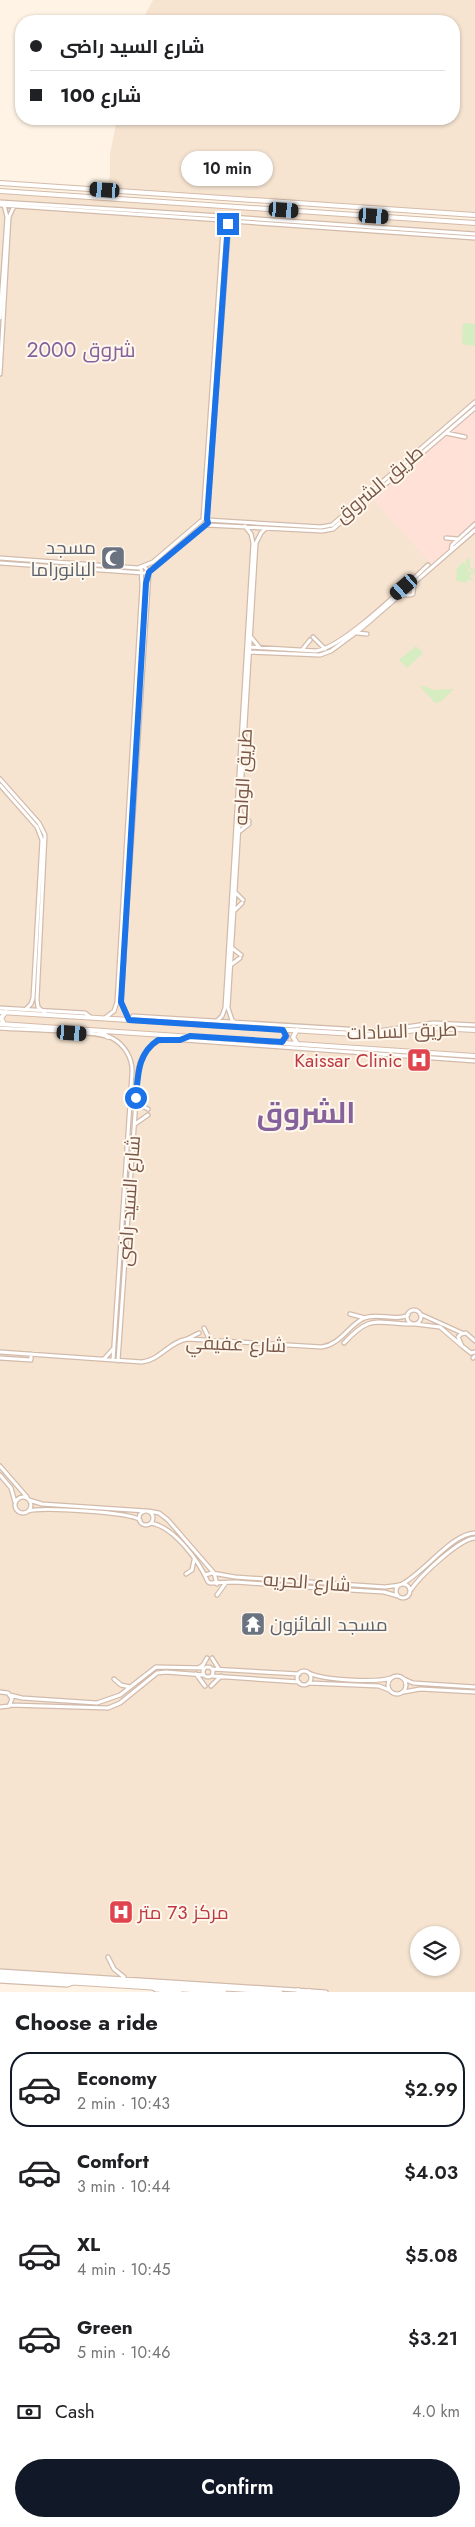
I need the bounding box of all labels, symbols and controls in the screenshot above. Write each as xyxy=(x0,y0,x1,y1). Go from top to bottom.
text: شارع السيد راضى xyxy=(60,33,204,60)
text: شارع 100 xyxy=(60,82,141,109)
callout: 10 min xyxy=(182,152,274,186)
text: 10 min xyxy=(202,157,252,180)
car xyxy=(89,181,120,199)
car xyxy=(268,201,299,219)
car xyxy=(358,207,389,225)
route end xyxy=(217,213,239,235)
district label: شروق 2000 xyxy=(27,335,135,365)
street label: طريق الشروق xyxy=(329,439,429,529)
place label: مسجد البانوراما xyxy=(31,534,96,583)
mosque icon: مسجد البانوراما xyxy=(100,545,126,571)
car xyxy=(387,571,420,603)
street label: طريق الواحه xyxy=(227,728,259,826)
street label: طريق السادات xyxy=(346,1016,458,1046)
car xyxy=(56,1024,87,1042)
place label: Kaissar Clinic xyxy=(294,1047,402,1074)
hospital icon: Kaissar Clinic xyxy=(406,1047,432,1073)
route start xyxy=(125,1087,147,1109)
district label: الشروق xyxy=(257,1092,355,1134)
street label: شارع السيد راضى xyxy=(111,1135,147,1267)
street label: شارع عفيفي xyxy=(185,1329,287,1360)
street label: شارع الحريه xyxy=(262,1565,352,1599)
temple icon: مسجد الفائزون xyxy=(240,1611,266,1637)
place label: مسجد الفائزون xyxy=(270,1611,388,1638)
hospital icon: مركز 73 متر xyxy=(108,1899,134,1925)
place label: مركز 73 متر xyxy=(137,1899,229,1926)
map controls xyxy=(410,1926,460,1976)
button: layers xyxy=(410,1926,460,1976)
text: Choose a ride xyxy=(15,2006,158,2038)
text: Economy xyxy=(77,2065,157,2092)
icon: car xyxy=(17,2067,62,2112)
text: $2.99 xyxy=(404,2076,458,2103)
text: 2 min · 10:43 xyxy=(77,2092,170,2115)
text: Comfort xyxy=(77,2148,149,2175)
icon: car xyxy=(17,2150,62,2195)
text: $4.03 xyxy=(404,2159,458,2186)
text: 3 min · 10:44 xyxy=(77,2175,170,2198)
text: XL xyxy=(77,2231,100,2258)
icon: car xyxy=(17,2233,62,2278)
text: $5.08 xyxy=(405,2242,458,2269)
text: 4 min · 10:45 xyxy=(77,2258,171,2281)
text: Green xyxy=(77,2314,133,2341)
icon: car xyxy=(17,2316,62,2361)
text: $3.21 xyxy=(408,2325,458,2352)
text: 5 min · 10:46 xyxy=(77,2341,170,2364)
icon: cash xyxy=(15,2398,43,2426)
text: Cash xyxy=(55,2398,95,2425)
text: 4.0 km xyxy=(412,2400,460,2423)
button: Confirm xyxy=(15,2459,460,2517)

